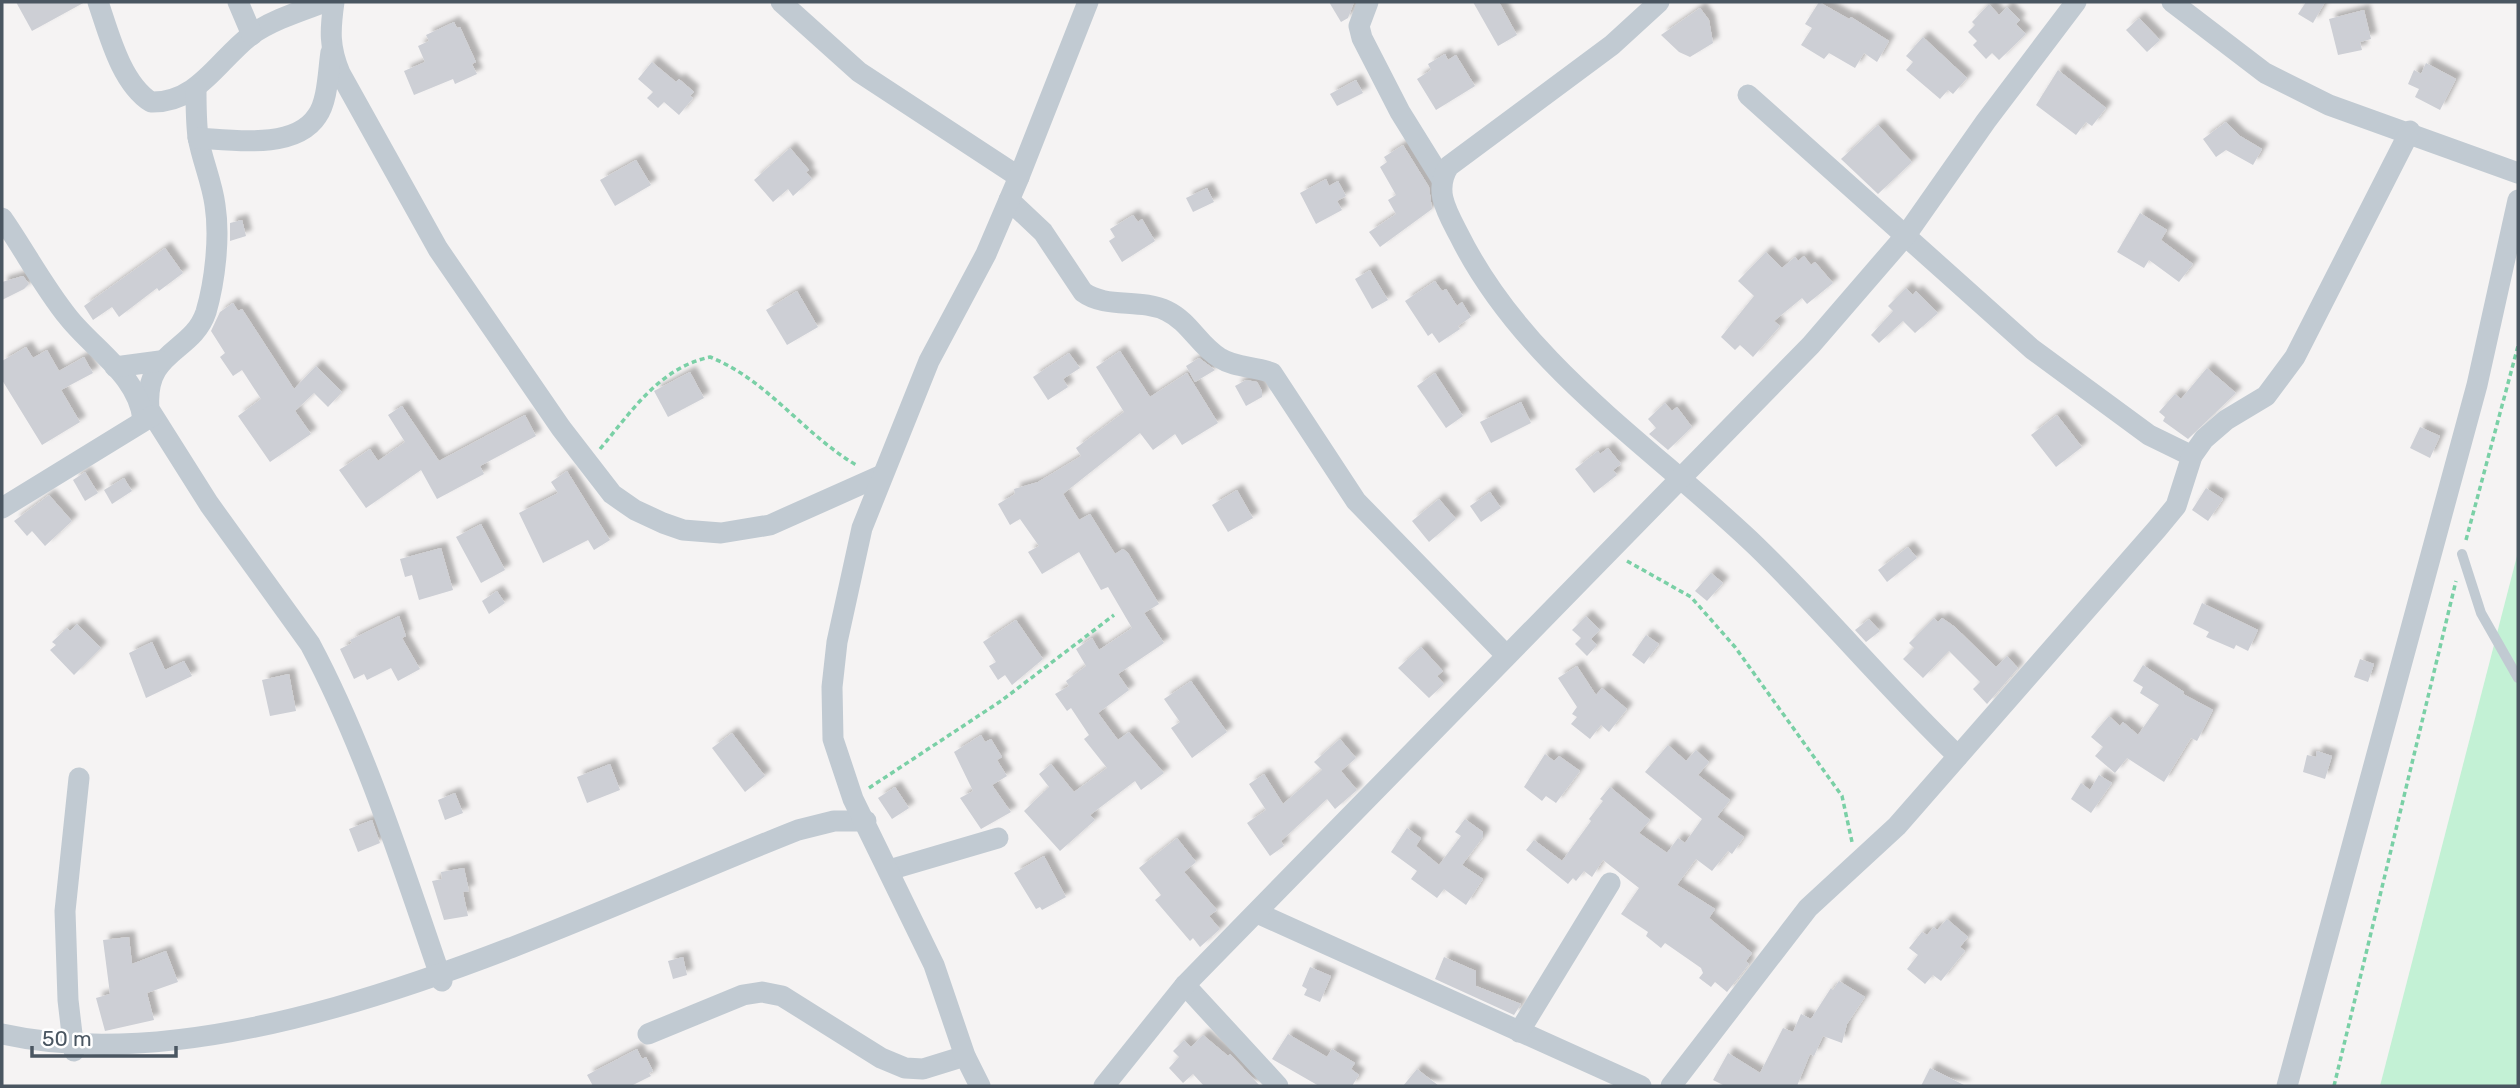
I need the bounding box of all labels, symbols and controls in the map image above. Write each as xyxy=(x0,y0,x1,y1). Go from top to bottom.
scale bar xyxy=(32,1014,175,1058)
text: 50 m xyxy=(42,1026,92,1051)

